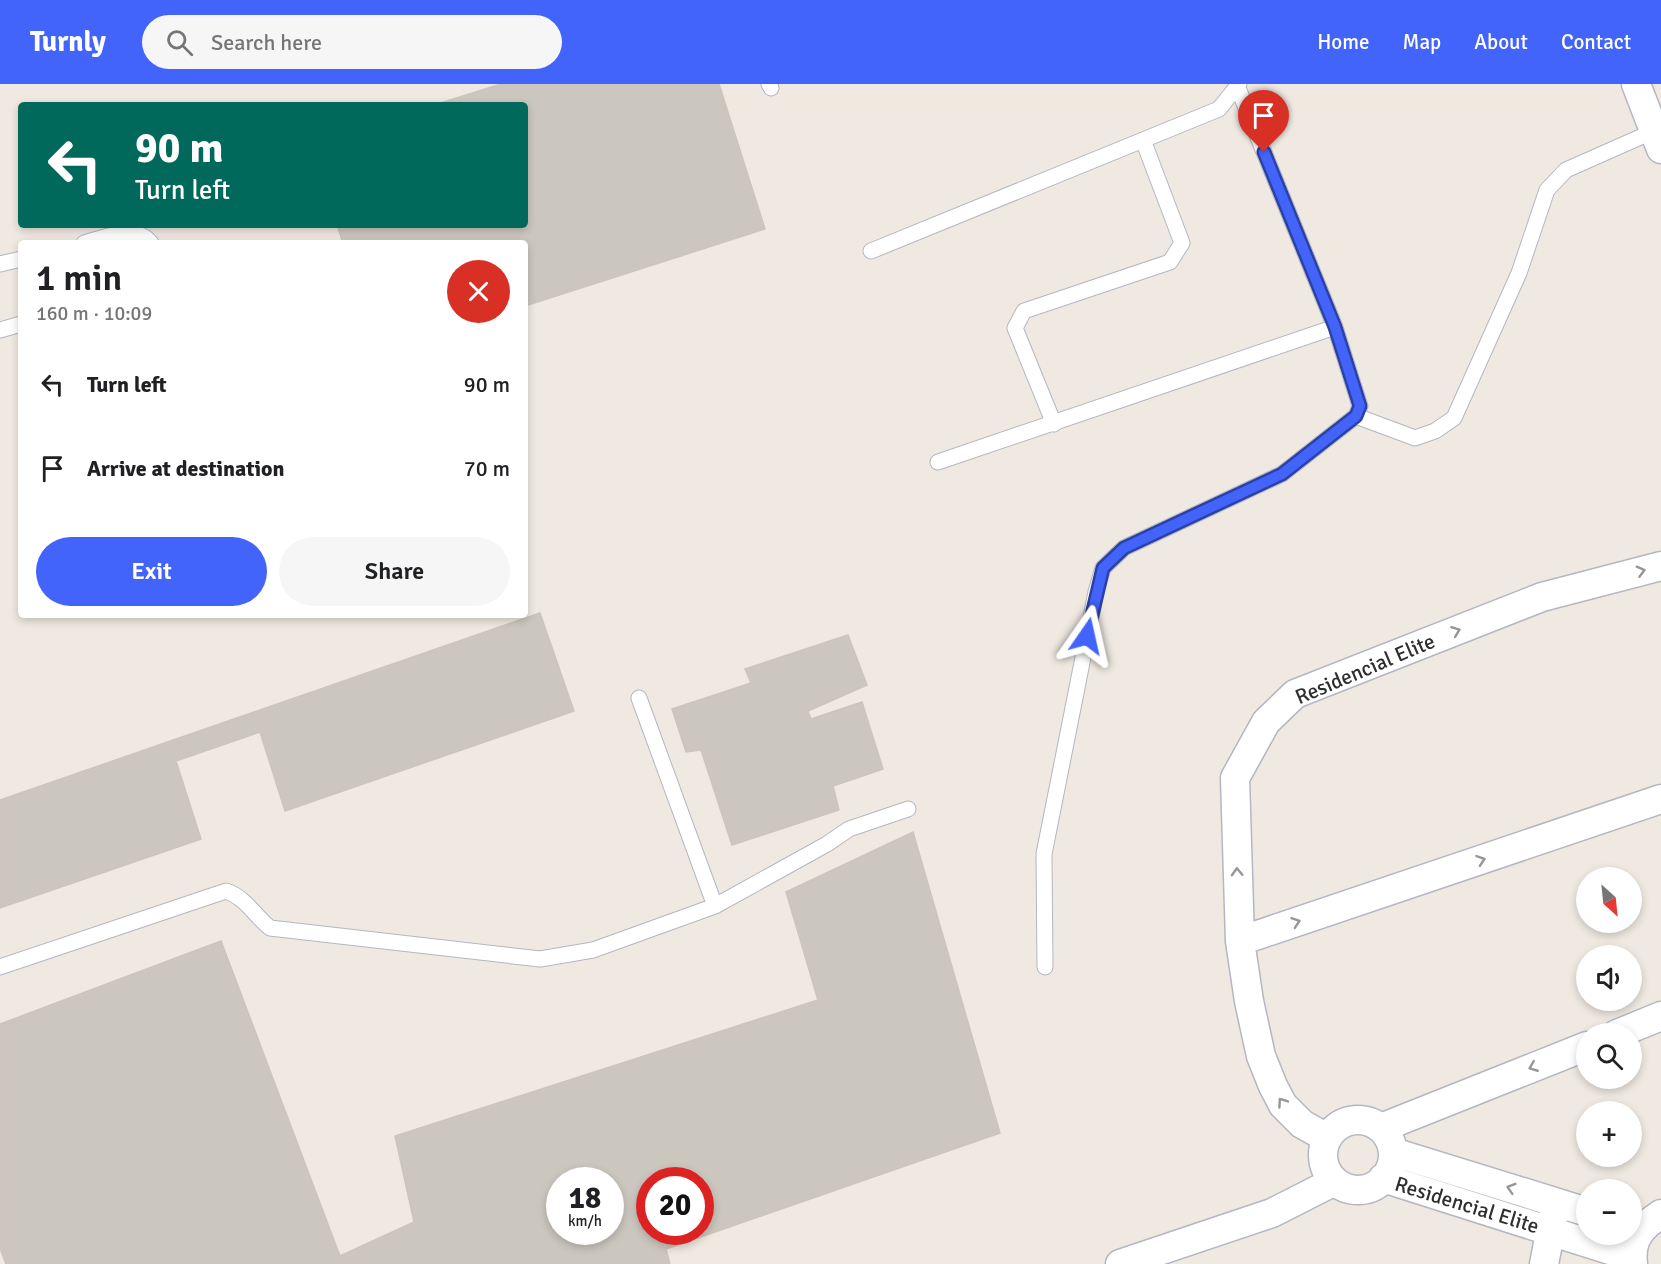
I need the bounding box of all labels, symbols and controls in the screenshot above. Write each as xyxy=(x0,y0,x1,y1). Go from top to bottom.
search box xyxy=(142,15,562,69)
text: Turnly xyxy=(30,25,106,59)
icon: search xyxy=(163,26,196,59)
text: Search here xyxy=(211,29,322,56)
text: Home xyxy=(1317,29,1370,55)
text: Map xyxy=(1403,29,1441,55)
text: About xyxy=(1474,29,1528,55)
text: Contact xyxy=(1561,29,1631,55)
pin xyxy=(1238,90,1289,152)
icon: arrive xyxy=(1247,99,1280,132)
text: 90 m xyxy=(135,123,224,174)
icon: left xyxy=(36,126,114,204)
text: Turn left xyxy=(135,174,230,207)
text: 1 min xyxy=(36,256,122,301)
button: close xyxy=(447,260,510,323)
text: 160 m · 10:09 xyxy=(36,301,152,326)
icon: left xyxy=(36,368,69,401)
text: Turn left xyxy=(87,371,167,398)
text: 90 m xyxy=(464,371,510,398)
icon: arrive xyxy=(36,452,69,485)
text: Arrive at destination xyxy=(87,455,284,482)
text: 70 m xyxy=(464,455,510,482)
button: Exit xyxy=(36,537,267,606)
button: Share xyxy=(279,537,510,606)
one-way arrow xyxy=(1635,566,1646,578)
position arrow xyxy=(1055,604,1119,668)
one-way arrow xyxy=(1450,626,1461,638)
street label: Residencial Elite xyxy=(1291,628,1439,710)
one-way arrow xyxy=(1475,854,1486,867)
one-way arrow xyxy=(1231,867,1243,876)
north arrow xyxy=(1576,867,1642,933)
map controls xyxy=(1576,867,1642,1245)
one-way arrow xyxy=(1290,917,1301,929)
button: sound xyxy=(1576,945,1642,1011)
button: search xyxy=(1576,1023,1642,1089)
one-way arrow xyxy=(1528,1060,1539,1072)
one-way arrow xyxy=(1279,1097,1290,1108)
button: + xyxy=(1576,1101,1642,1167)
speed limit sign: 20 xyxy=(636,1167,714,1245)
street label: Residencial Elite xyxy=(1392,1171,1542,1239)
button: − xyxy=(1576,1179,1642,1245)
text: 18 xyxy=(569,1180,601,1217)
one-way arrow xyxy=(1506,1183,1517,1196)
text: km/h xyxy=(568,1212,602,1230)

